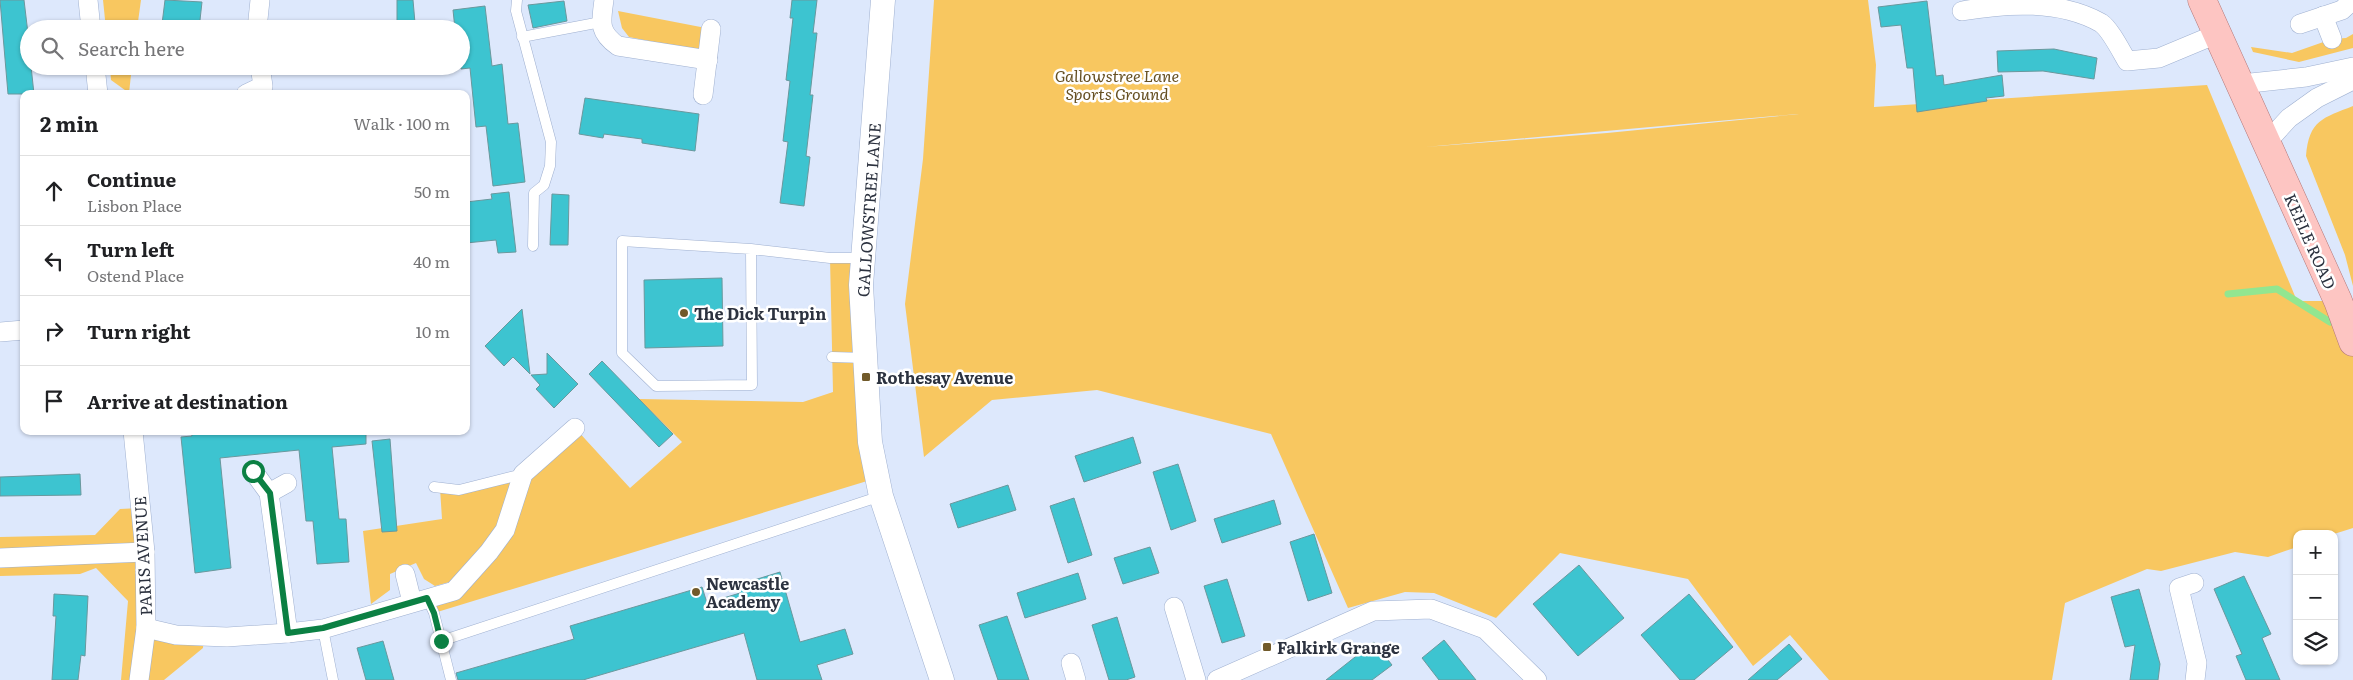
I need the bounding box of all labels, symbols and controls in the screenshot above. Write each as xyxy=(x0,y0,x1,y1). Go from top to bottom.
search box xyxy=(20,20,470,75)
icon: search xyxy=(38,34,66,62)
text: Search here xyxy=(78,34,185,62)
park label: Gallowstree Lane Sports Ground xyxy=(1055,63,1179,105)
text: 2 min xyxy=(40,107,99,138)
text: Walk · 100 m xyxy=(354,111,450,135)
street label: GALLOWSTREE LANE xyxy=(850,122,886,298)
text: Continue xyxy=(87,165,176,193)
icon: ahead xyxy=(40,177,68,205)
text: 50 m xyxy=(414,179,450,203)
street label: KEELE ROAD xyxy=(2279,189,2343,293)
text: Lisbon Place xyxy=(87,193,182,217)
text: Turn left xyxy=(87,235,174,263)
icon: left xyxy=(40,247,68,275)
text: 40 m xyxy=(413,249,450,273)
text: Ostend Place xyxy=(87,263,184,287)
place label: The Dick Turpin xyxy=(694,301,826,325)
marker: The Dick Turpin xyxy=(678,307,690,319)
icon: right xyxy=(40,317,68,345)
text: Turn right xyxy=(87,317,191,345)
text: 10 m xyxy=(416,319,450,343)
place label: Rothesay Avenue xyxy=(876,365,1013,389)
marker: Rothesay Avenue xyxy=(860,371,872,383)
icon: arrive xyxy=(40,387,68,415)
text: Arrive at destination xyxy=(87,387,288,415)
route start xyxy=(242,460,265,483)
street label: PARIS AVENUE xyxy=(127,496,157,616)
map controls xyxy=(2293,530,2338,665)
button: + xyxy=(2293,530,2338,575)
place label: Newcastle Academy xyxy=(706,571,789,613)
button: − xyxy=(2293,575,2338,620)
marker: Newcastle Academy xyxy=(690,586,702,598)
button: layers xyxy=(2293,620,2338,665)
route end xyxy=(430,630,453,653)
place label: Falkirk Grange xyxy=(1277,635,1400,659)
marker: Falkirk Grange xyxy=(1261,641,1273,653)

